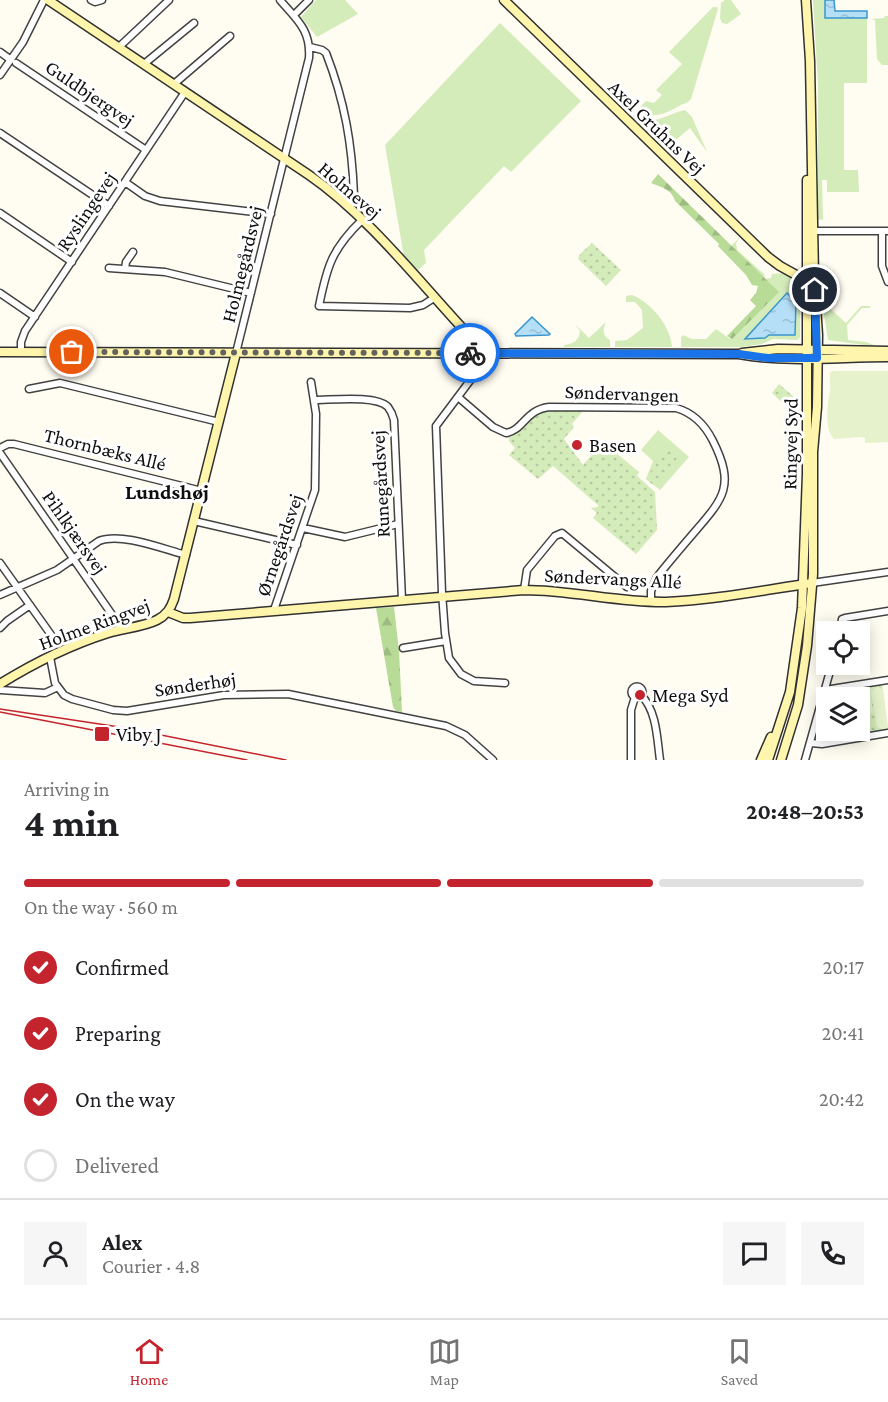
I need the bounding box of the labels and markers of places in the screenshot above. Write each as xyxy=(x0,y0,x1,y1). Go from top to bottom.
pin xyxy=(789,264,840,315)
pin xyxy=(46,326,97,377)
place label: Basen xyxy=(589,434,637,456)
marker: Basen xyxy=(570,438,584,452)
place label: Mega Syd xyxy=(652,684,729,707)
marker: Mega Syd xyxy=(633,688,647,702)
place label: Viby J xyxy=(116,723,162,746)
marker: Viby J xyxy=(93,725,111,743)

